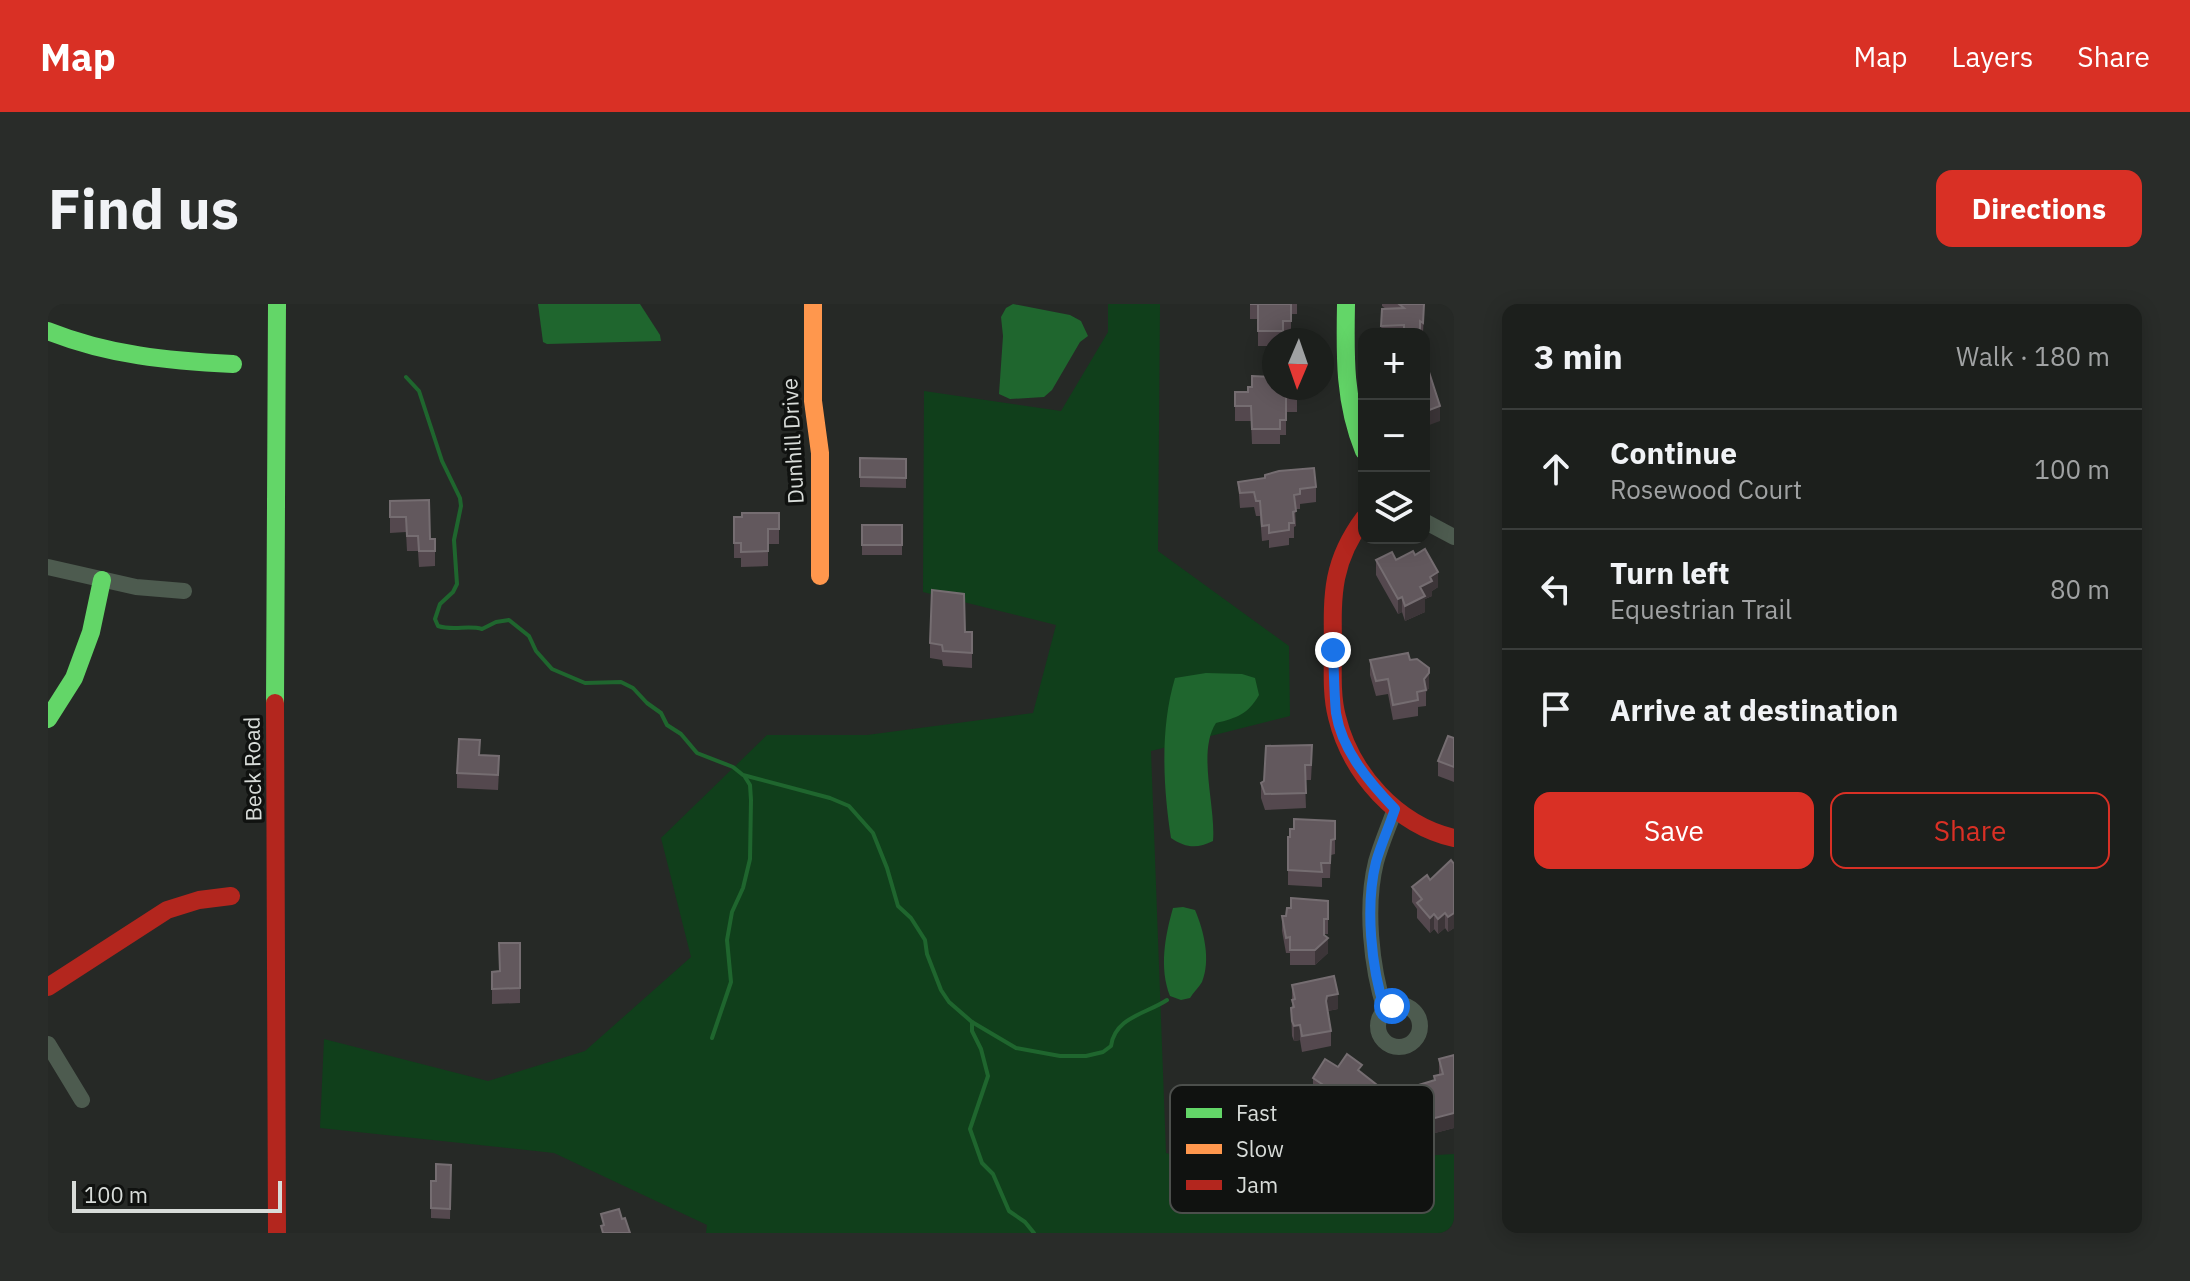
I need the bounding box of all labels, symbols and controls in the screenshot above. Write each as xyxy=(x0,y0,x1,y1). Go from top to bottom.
text: Map xyxy=(40,32,116,81)
text: Map xyxy=(1853,38,1907,75)
text: Layers xyxy=(1951,38,2033,75)
text: Share xyxy=(2077,38,2150,75)
button: Directions xyxy=(1936,170,2142,247)
text: Find us xyxy=(48,172,239,244)
north arrow xyxy=(1262,328,1334,400)
map controls xyxy=(1358,328,1430,544)
button: + xyxy=(1358,328,1430,400)
text: 3 min xyxy=(1534,334,1623,378)
text: Walk · 180 m xyxy=(1956,339,2110,373)
street label: Dunhill Drive xyxy=(774,377,810,505)
button: − xyxy=(1358,400,1430,472)
text: Continue xyxy=(1610,433,1737,472)
icon: ahead xyxy=(1534,447,1578,491)
text: 100 m xyxy=(2034,452,2110,486)
button: layers xyxy=(1358,472,1430,544)
text: Rosewood Court xyxy=(1610,472,1802,506)
text: Turn left xyxy=(1610,553,1729,592)
icon: left xyxy=(1534,567,1578,611)
text: 80 m xyxy=(2050,572,2110,606)
text: Equestrian Trail xyxy=(1610,592,1792,626)
route end xyxy=(1315,632,1351,668)
icon: arrive xyxy=(1534,687,1578,731)
text: Arrive at destination xyxy=(1610,690,1898,729)
street label: Beck Road xyxy=(237,716,267,822)
button: Save xyxy=(1534,792,1814,869)
button: Share xyxy=(1830,792,2110,869)
route start xyxy=(1374,988,1410,1024)
legend xyxy=(1170,1085,1434,1213)
text: Fast xyxy=(1236,1098,1277,1127)
text: Slow xyxy=(1236,1134,1284,1163)
text: Jam xyxy=(1236,1170,1278,1199)
scale bar xyxy=(72,1177,282,1213)
text: 100 m xyxy=(84,1180,148,1209)

